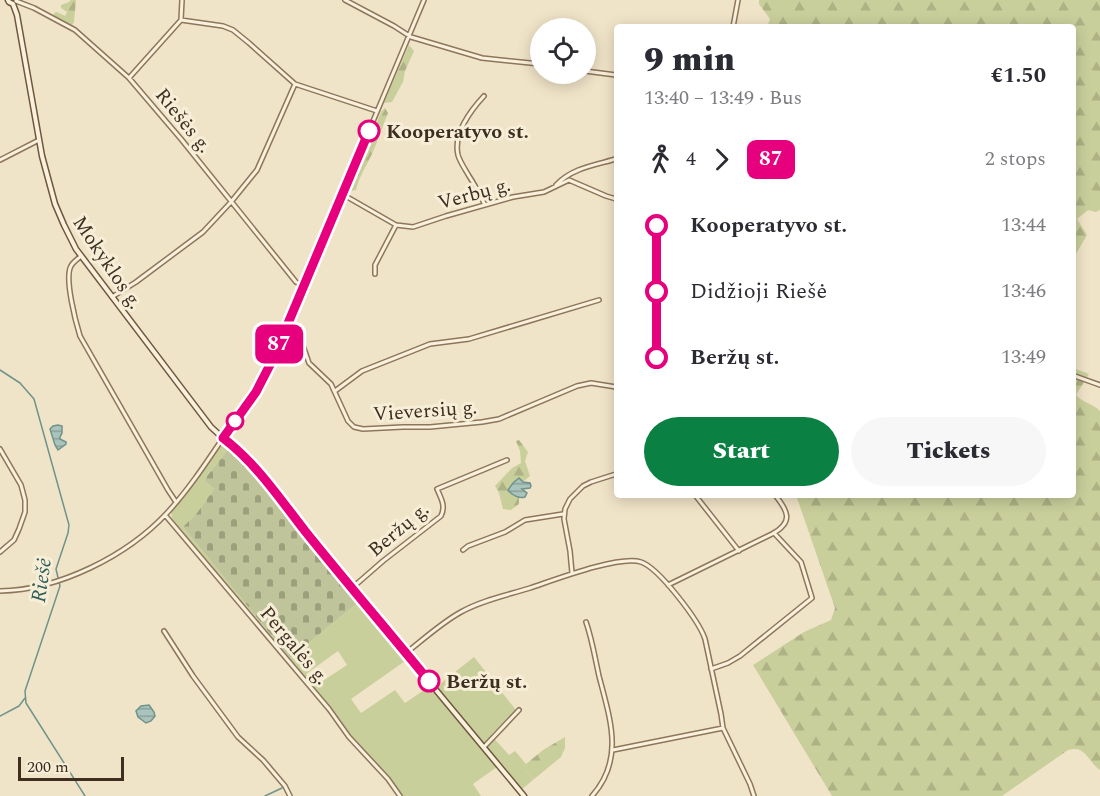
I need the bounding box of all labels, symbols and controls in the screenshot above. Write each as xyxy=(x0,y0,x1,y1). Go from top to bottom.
map controls xyxy=(530,18,596,84)
button: locate xyxy=(530,18,596,84)
text: 9 min xyxy=(644,35,735,85)
text: €1.50 xyxy=(991,59,1046,92)
street label: Riešės g. xyxy=(148,82,219,160)
text: 13:40 – 13:49 · Bus xyxy=(644,83,802,113)
place label: Kooperatyvo st. xyxy=(386,117,529,147)
marker: Kooperatyvo st. xyxy=(358,120,380,142)
icon: walk xyxy=(644,143,677,176)
icon: forward xyxy=(705,143,738,176)
text: 87 xyxy=(759,143,783,175)
text: 4 xyxy=(686,144,696,174)
text: 2 stops xyxy=(985,144,1046,174)
street label: Verbų g. xyxy=(435,170,514,218)
text: Kooperatyvo st. xyxy=(690,209,847,242)
street label: Mokyklos g. xyxy=(65,210,150,315)
text: 13:44 xyxy=(1001,210,1046,240)
text: Didžioji Riešė xyxy=(690,275,827,308)
text: 13:46 xyxy=(1001,276,1046,306)
line badge: 87 xyxy=(252,324,306,364)
text: 87 xyxy=(267,328,291,360)
text: Beržų st. xyxy=(690,341,779,374)
text: 13:49 xyxy=(1001,342,1046,372)
street label: Vieversių g. xyxy=(372,392,478,430)
unlabelled marker xyxy=(226,412,244,430)
button: Start xyxy=(644,417,839,486)
button: Tickets xyxy=(851,417,1046,486)
street label: Beržų g. xyxy=(361,495,436,564)
water label: Riešė xyxy=(23,556,61,605)
street label: Pergalės g. xyxy=(252,600,336,692)
place label: Beržų st. xyxy=(446,667,527,697)
marker: Beržų st. xyxy=(418,670,440,692)
scale bar xyxy=(18,754,124,782)
text: 200 m xyxy=(27,755,69,779)

